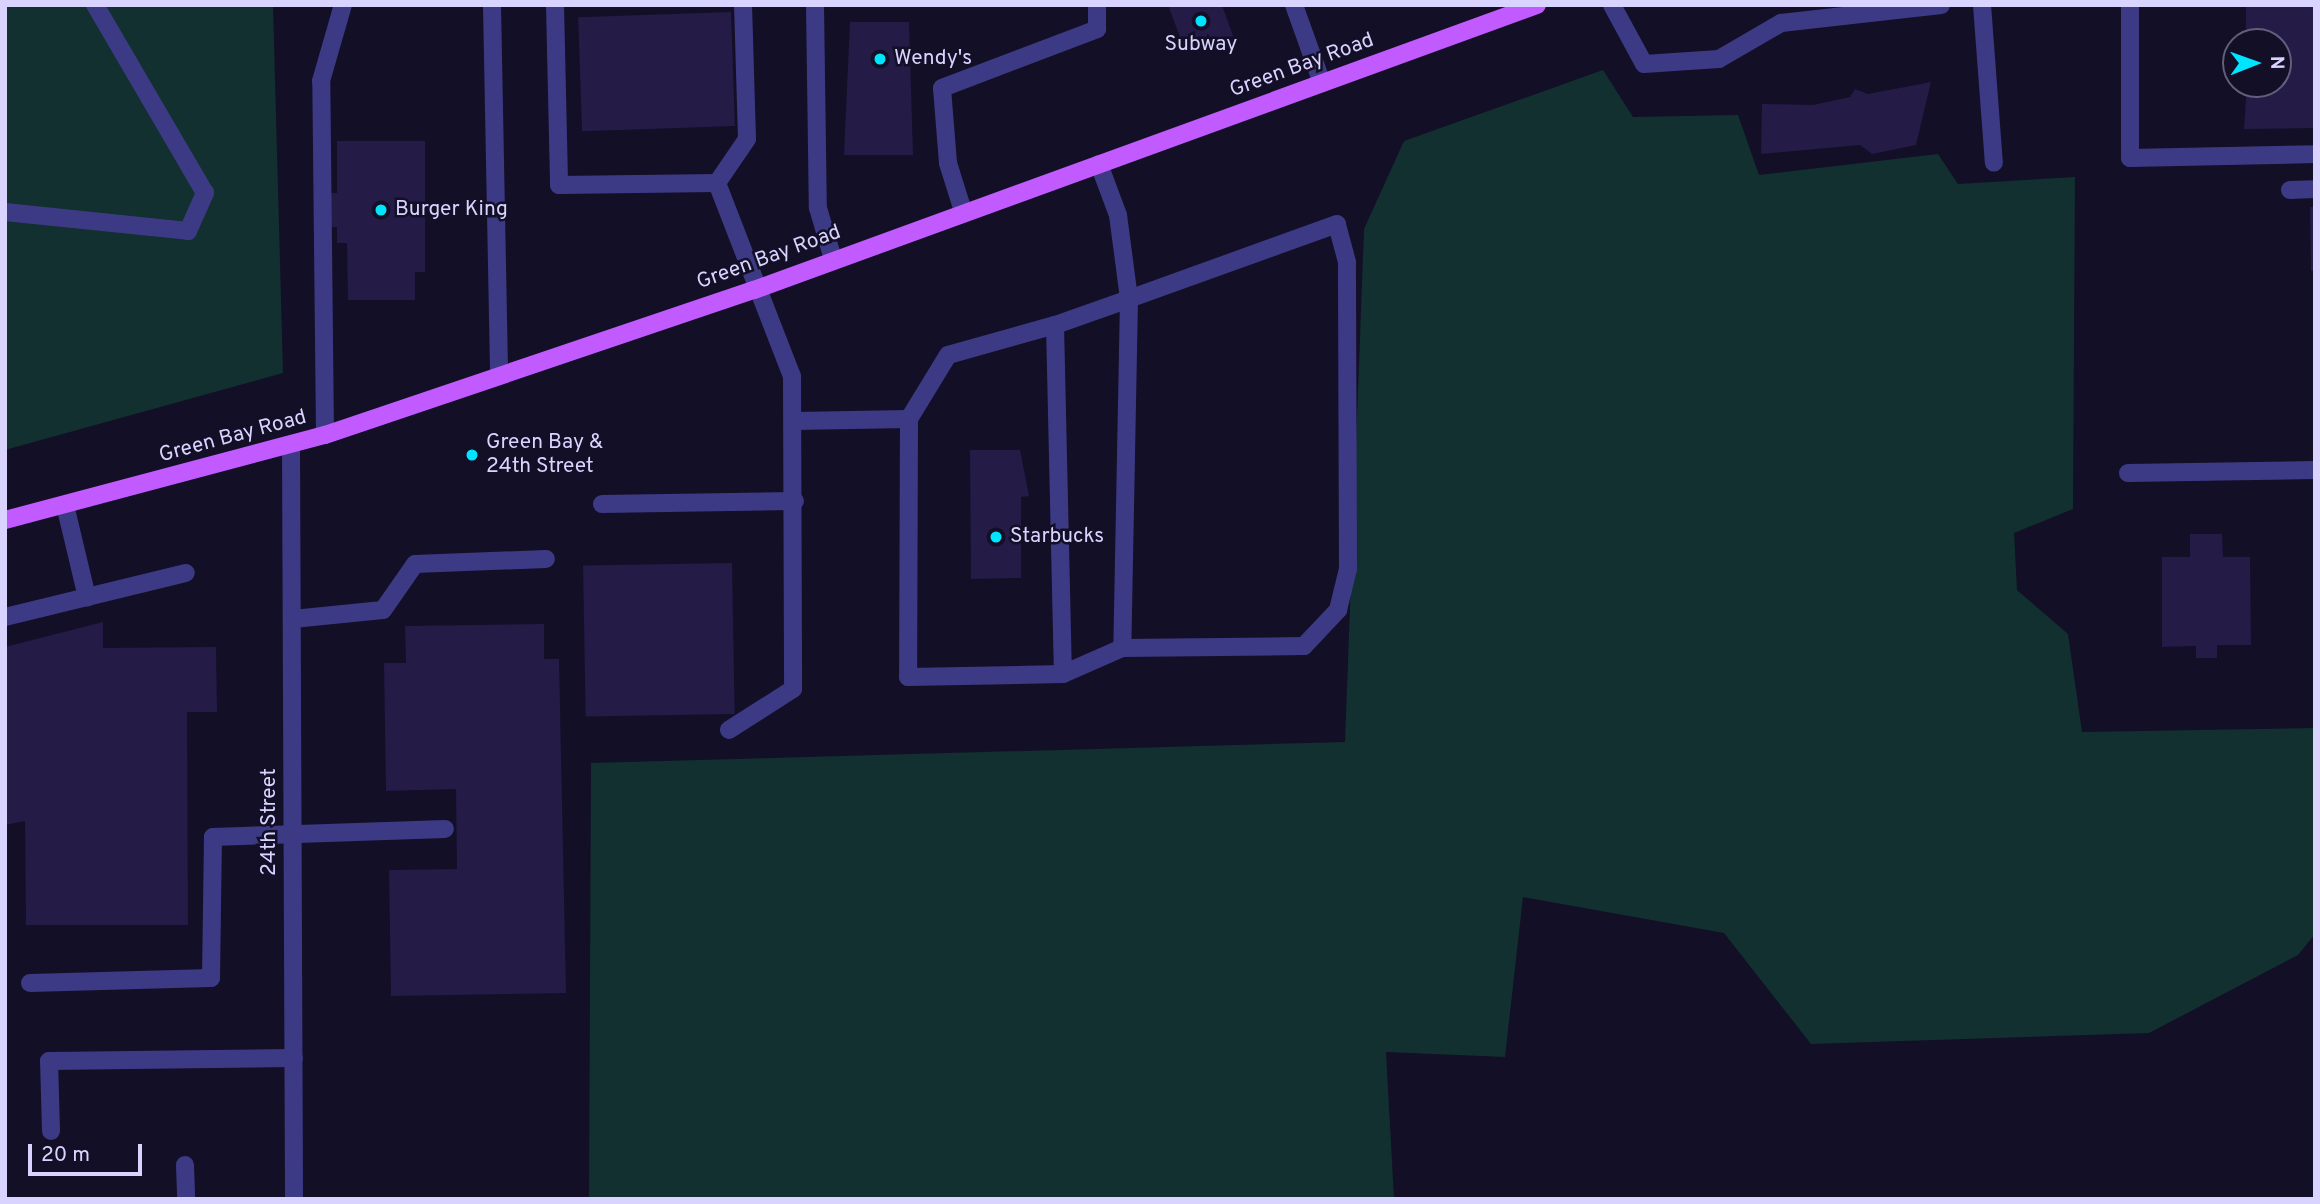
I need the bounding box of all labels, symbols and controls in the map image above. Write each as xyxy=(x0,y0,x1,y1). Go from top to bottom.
marker: Subway xyxy=(1193,13,1209,29)
street label: Green Bay Road xyxy=(1226,28,1378,104)
north arrow xyxy=(2222,28,2292,98)
place label: Subway xyxy=(1165,32,1237,58)
place label: Wendy's xyxy=(894,46,972,72)
marker: Wendy's xyxy=(872,51,888,67)
text: N xyxy=(2264,56,2288,70)
place label: Burger King xyxy=(395,197,508,223)
marker: Burger King xyxy=(373,202,389,218)
street label: Green Bay Road xyxy=(693,220,845,296)
street label: Green Bay Road xyxy=(156,405,310,469)
place label: Green Bay & 24th Street xyxy=(486,430,603,480)
marker: Green Bay & 24th Street xyxy=(464,447,480,463)
place label: Starbucks xyxy=(1010,524,1104,550)
marker: Starbucks xyxy=(988,529,1004,545)
street label: 24th Street xyxy=(257,768,283,876)
scale bar xyxy=(32,1130,145,1174)
text: 20 m xyxy=(41,1142,90,1169)

